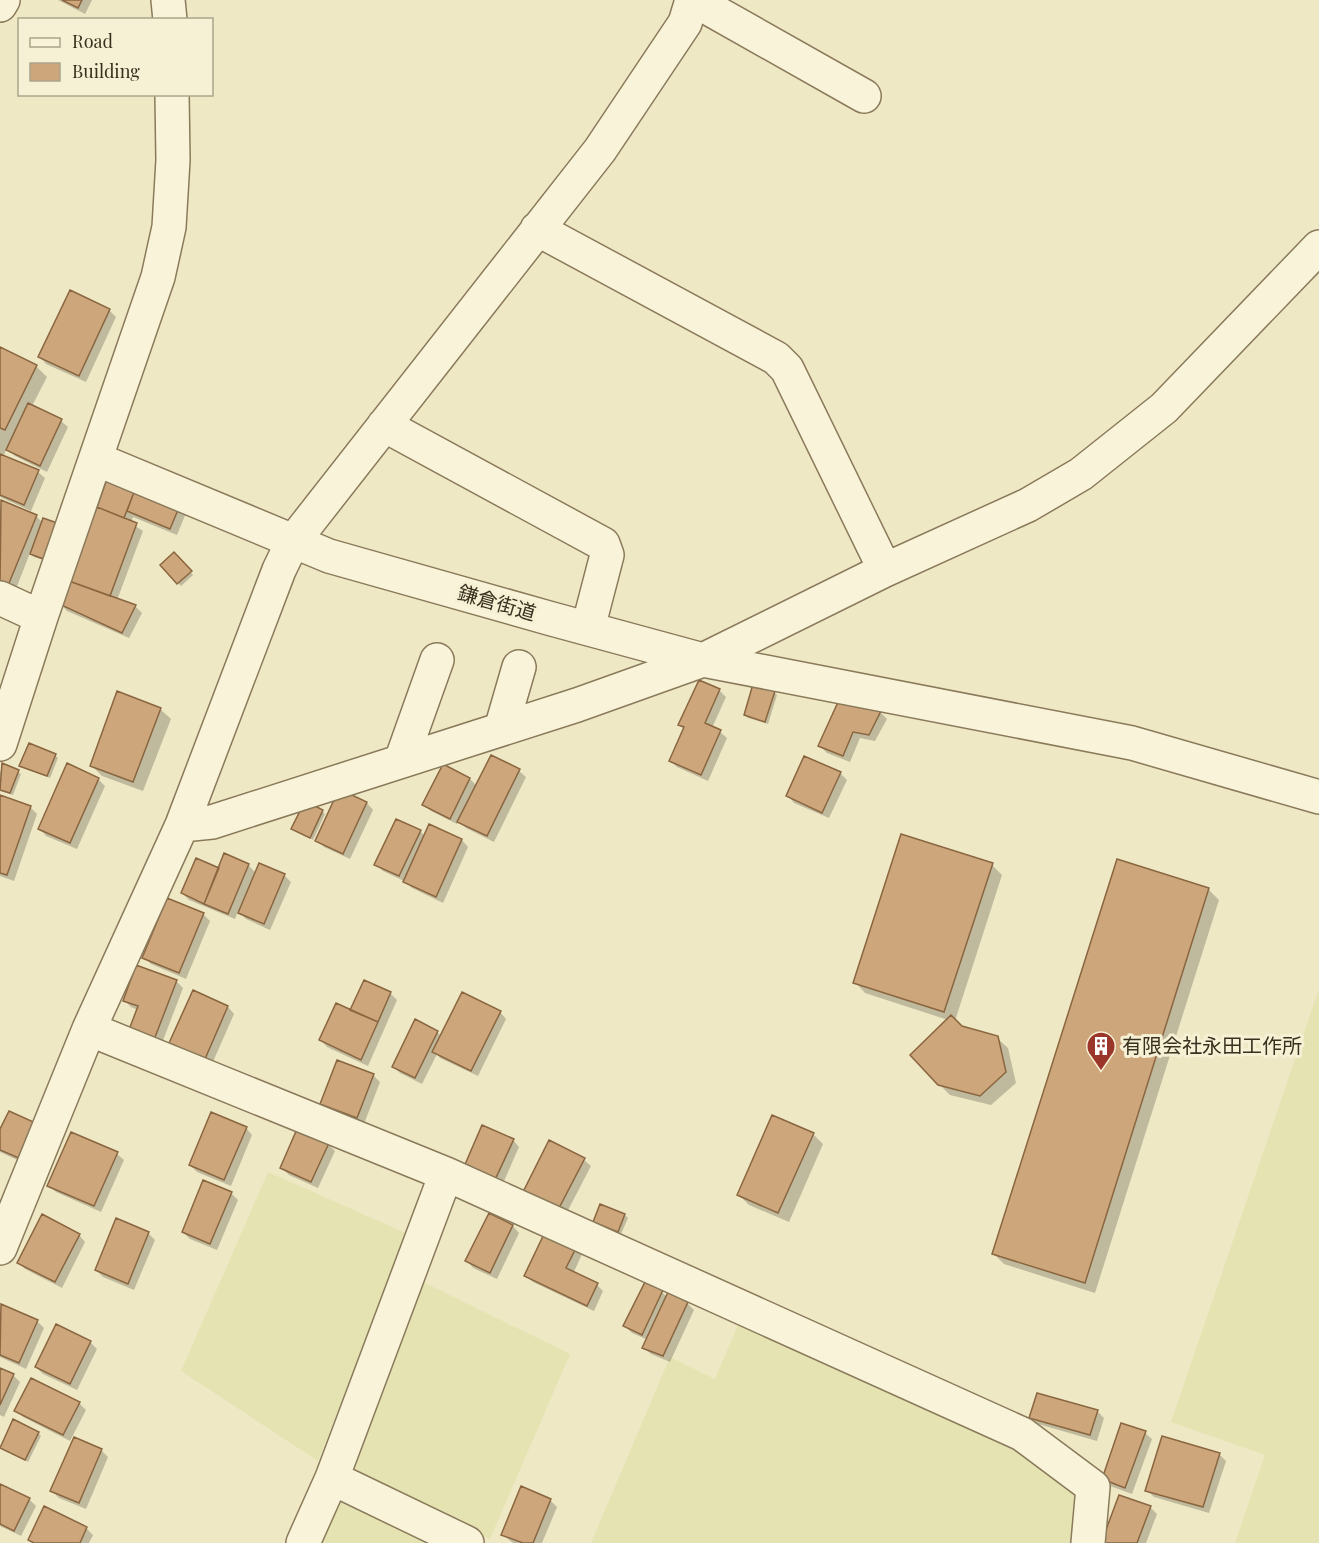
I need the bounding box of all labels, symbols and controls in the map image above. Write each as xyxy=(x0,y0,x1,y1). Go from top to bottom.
legend xyxy=(18,18,213,96)
text: Road xyxy=(72,29,113,53)
text: Building xyxy=(72,59,140,83)
street label: 鎌倉街道 xyxy=(455,578,540,626)
building icon: 有限会社永田工作所 xyxy=(1085,1030,1117,1072)
place label: 有限会社永田工作所 xyxy=(1122,1031,1302,1058)

